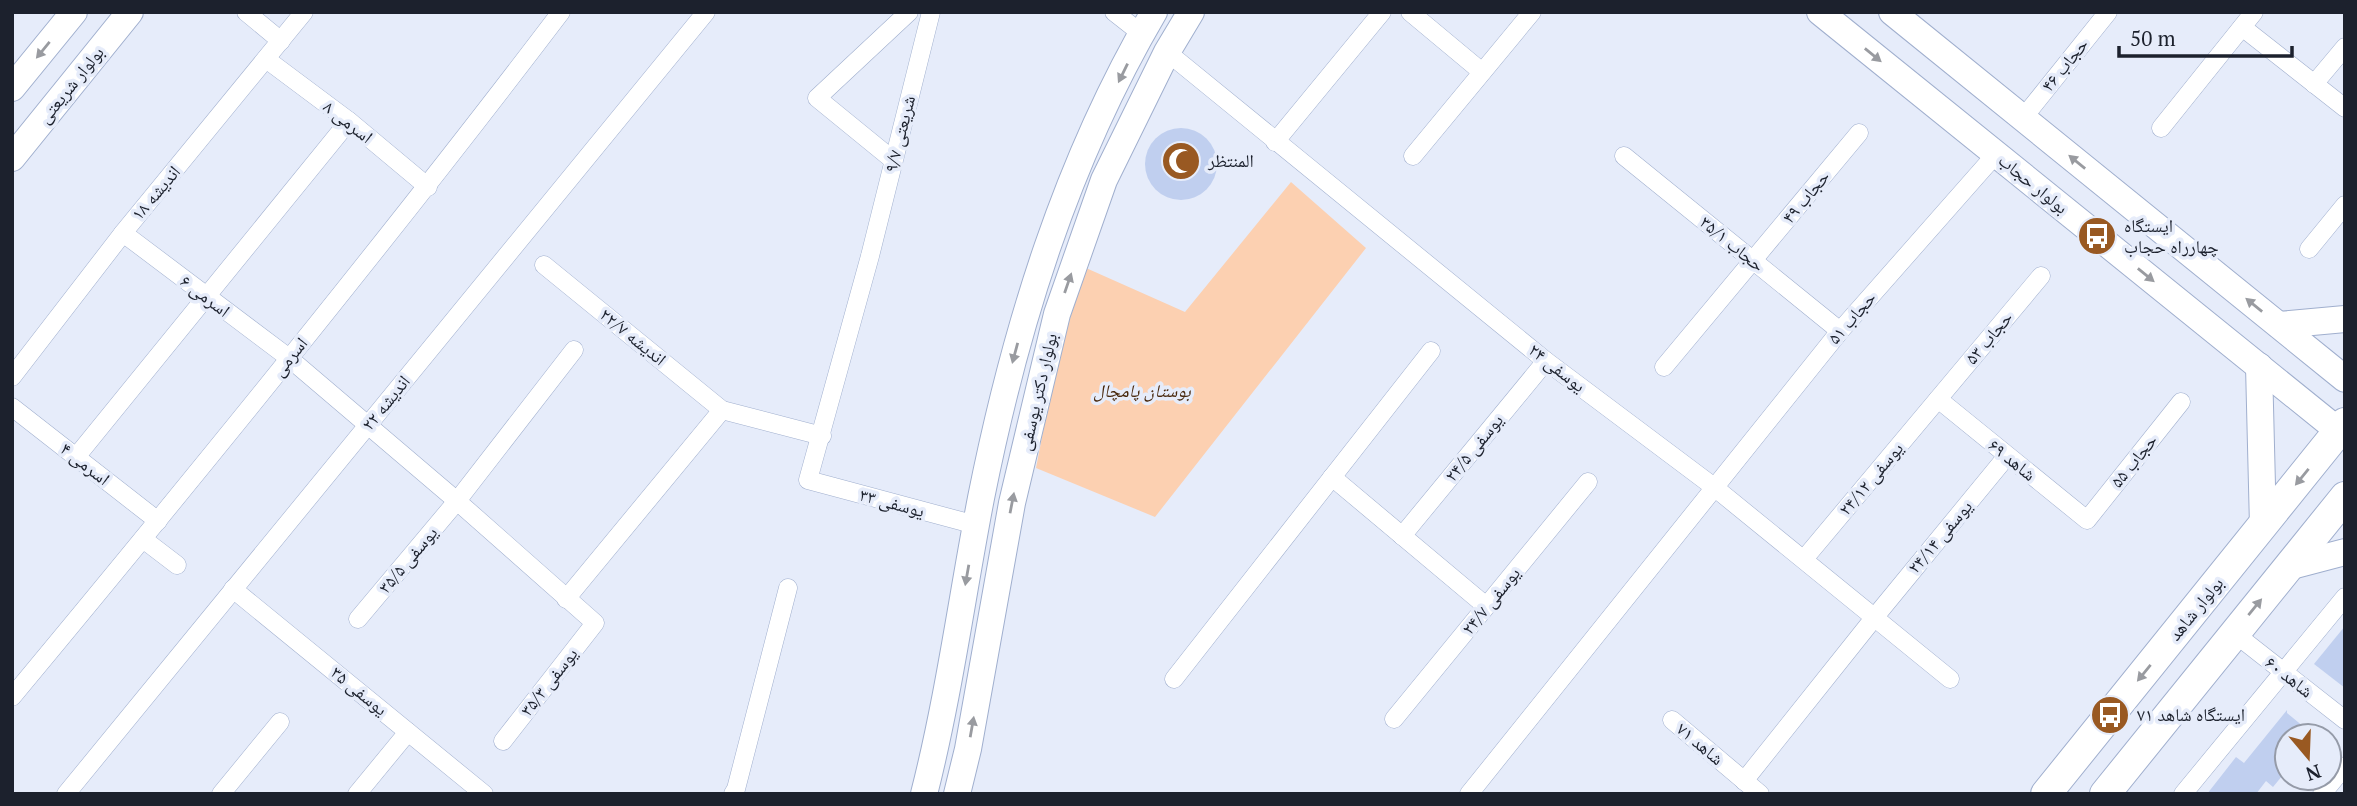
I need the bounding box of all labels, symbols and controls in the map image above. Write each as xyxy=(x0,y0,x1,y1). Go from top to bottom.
scale bar xyxy=(2119,14,2292,58)
text: 50 m xyxy=(2130,24,2176,52)
street label: حجاب ۴۶ xyxy=(2035,33,2093,96)
street label: بولوار شریعتی xyxy=(32,41,109,128)
one-way arrow xyxy=(36,42,51,59)
one-way arrow xyxy=(1865,47,1882,62)
one-way arrow xyxy=(1117,63,1128,83)
street label: شریعتی ۹/۷ xyxy=(878,93,920,175)
street label: اسرمی ۸ xyxy=(319,94,378,148)
mosque icon: المنتظر xyxy=(1160,140,1202,182)
place label: المنتظر xyxy=(1207,148,1254,172)
street label: بولوار حجاب xyxy=(1994,148,2074,219)
one-way arrow xyxy=(2068,154,2086,169)
street label: اندیشه ۱۸ xyxy=(125,160,185,225)
street label: حجاب ۴۹ xyxy=(1776,165,1834,228)
street label: حجاب ۳۵/۱ xyxy=(1695,210,1770,277)
place label: ایستگاه چهارراه حجاب xyxy=(2124,213,2219,258)
bus stop icon: ایستگاه چهارراه حجاب xyxy=(2076,215,2118,257)
one-way arrow xyxy=(2137,267,2154,282)
street label: اسرمی ۶ xyxy=(176,269,235,322)
one-way arrow xyxy=(1063,272,1074,293)
street label: حجاب ۵۱ xyxy=(1822,286,1881,349)
one-way arrow xyxy=(2245,298,2262,313)
street label: اندیشه ۲۲/۷ xyxy=(595,302,672,370)
street label: حجاب ۵۳ xyxy=(1959,306,2017,369)
street label: بولوار دکتر یوسفی xyxy=(1012,331,1062,453)
street label: اسرمی xyxy=(266,332,312,381)
street label: یوسفی ۲۴ xyxy=(1524,337,1591,397)
one-way arrow xyxy=(1009,342,1020,364)
street label: اندیشه ۲۲ xyxy=(356,370,415,435)
park label: بوستان پامچال xyxy=(1093,378,1192,402)
street label: یوسفی ۲۴/۵ xyxy=(1439,408,1508,486)
street label: حجاب ۵۵ xyxy=(2104,429,2162,492)
street label: شاهد ۶۹ xyxy=(1984,433,2041,486)
street label: اسرمی ۴ xyxy=(56,436,115,490)
street label: یوسفی ۲۴/۱۲ xyxy=(1833,437,1908,520)
one-way arrow xyxy=(2295,468,2310,485)
street label: یوسفی ۳۳ xyxy=(857,482,927,522)
one-way arrow xyxy=(1007,492,1018,514)
street label: یوسفی ۲۴/۱۴ xyxy=(1902,495,1977,578)
street label: یوسفی ۳۵/۵ xyxy=(372,521,442,598)
street label: یوسفی ۲۴/۷ xyxy=(1456,561,1525,639)
one-way arrow xyxy=(961,564,972,586)
street label: بولوار شاهد xyxy=(2162,572,2228,645)
one-way arrow xyxy=(2248,599,2263,617)
street label: یوسفی ۳۵/۳ xyxy=(514,642,582,721)
street label: شاهد ۶۰ xyxy=(2261,650,2319,702)
street label: یوسفی ۳۵ xyxy=(326,660,393,720)
one-way arrow xyxy=(2137,664,2152,681)
bus stop icon: ایستگاه شاهد ۷۱ xyxy=(2089,694,2131,736)
place label: ایستگاه شاهد ۷۱ xyxy=(2137,702,2245,726)
one-way arrow xyxy=(966,716,977,738)
street label: شاهد ۷۱ xyxy=(1672,716,1729,770)
north arrow xyxy=(2273,722,2343,792)
text: N xyxy=(2302,759,2325,788)

